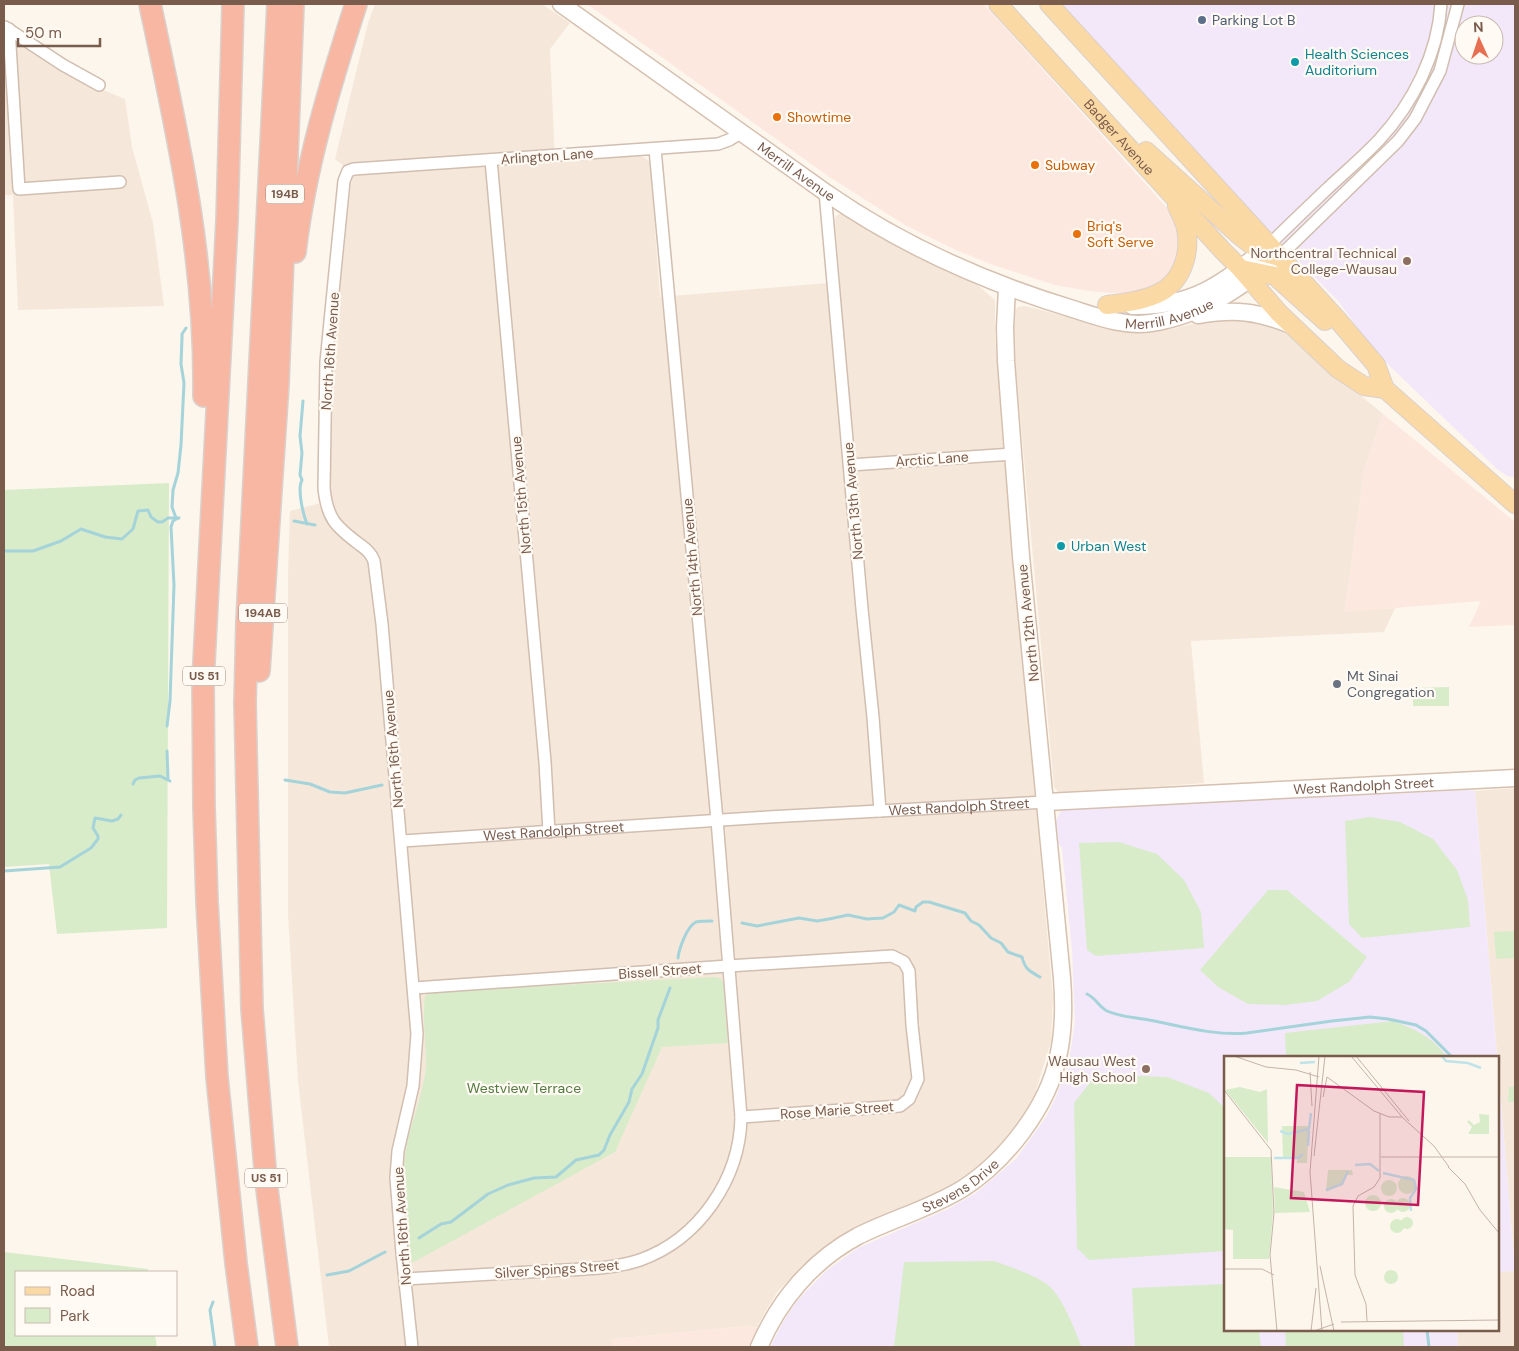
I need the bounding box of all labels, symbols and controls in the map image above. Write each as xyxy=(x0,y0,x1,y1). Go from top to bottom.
place label: Parking Lot B xyxy=(1212,11,1295,29)
marker: Parking Lot B xyxy=(1196,14,1208,26)
scale bar xyxy=(18,15,100,47)
north arrow xyxy=(1454,15,1504,65)
text: N xyxy=(1473,18,1484,36)
text: 50 m xyxy=(25,23,62,43)
place label: Health Sciences Auditorium xyxy=(1305,45,1409,79)
marker: Health Sciences Auditorium xyxy=(1289,56,1301,68)
street label: Badger Avenue xyxy=(1080,95,1159,179)
place label: Showtime xyxy=(787,108,851,126)
marker: Showtime xyxy=(771,111,783,123)
street label: Merrill Avenue xyxy=(754,138,839,205)
street label: Arlington Lane xyxy=(500,144,594,168)
place label: Subway xyxy=(1045,156,1095,174)
marker: Subway xyxy=(1029,159,1041,171)
road number: 194B xyxy=(266,184,304,203)
place label: Briq's Soft Serve xyxy=(1087,217,1154,251)
marker: Briq's Soft Serve xyxy=(1071,228,1083,240)
place label: Northcentral Technical College-Wausau xyxy=(1250,244,1397,278)
marker: Northcentral Technical College-Wausau xyxy=(1401,255,1413,267)
street label: North 16th Avenue xyxy=(317,291,343,411)
street label: Merrill Avenue xyxy=(1124,295,1217,333)
street label: North 15th Avenue xyxy=(507,435,535,555)
street label: North 13th Avenue xyxy=(839,441,867,561)
street label: Arctic Lane xyxy=(895,447,969,471)
street label: North 14th Avenue xyxy=(678,497,706,617)
place label: Urban West xyxy=(1071,537,1147,555)
marker: Urban West xyxy=(1055,540,1067,552)
street label: North 12th Avenue xyxy=(1013,563,1043,682)
road number: 194AB xyxy=(239,604,287,622)
road number: US 51 xyxy=(183,666,225,686)
place label: Mt Sinai Congregation xyxy=(1347,667,1434,701)
marker: Mt Sinai Congregation xyxy=(1331,678,1343,690)
street label: North 16th Avenue xyxy=(379,689,407,809)
street label: West Randolph Street xyxy=(1293,773,1434,798)
street label: West Randolph Street xyxy=(888,794,1030,819)
street label: West Randolph Street xyxy=(483,817,625,845)
street label: Bissell Street xyxy=(618,959,702,983)
place label: Wausau West High School xyxy=(1048,1052,1136,1086)
inset map xyxy=(1224,1056,1499,1331)
marker: Wausau West High School xyxy=(1140,1063,1152,1075)
park label: Westview Terrace xyxy=(467,1079,581,1097)
street label: Rose Marie Street xyxy=(779,1097,895,1123)
street label: Stevens Drive xyxy=(919,1155,1003,1217)
street label: North 16th Avenue xyxy=(389,1166,415,1286)
road number: US 51 xyxy=(245,1168,287,1188)
street label: Silver Spings Street xyxy=(494,1256,620,1282)
legend xyxy=(15,1271,178,1336)
text: Road xyxy=(60,1281,95,1301)
text: Park xyxy=(60,1306,90,1326)

